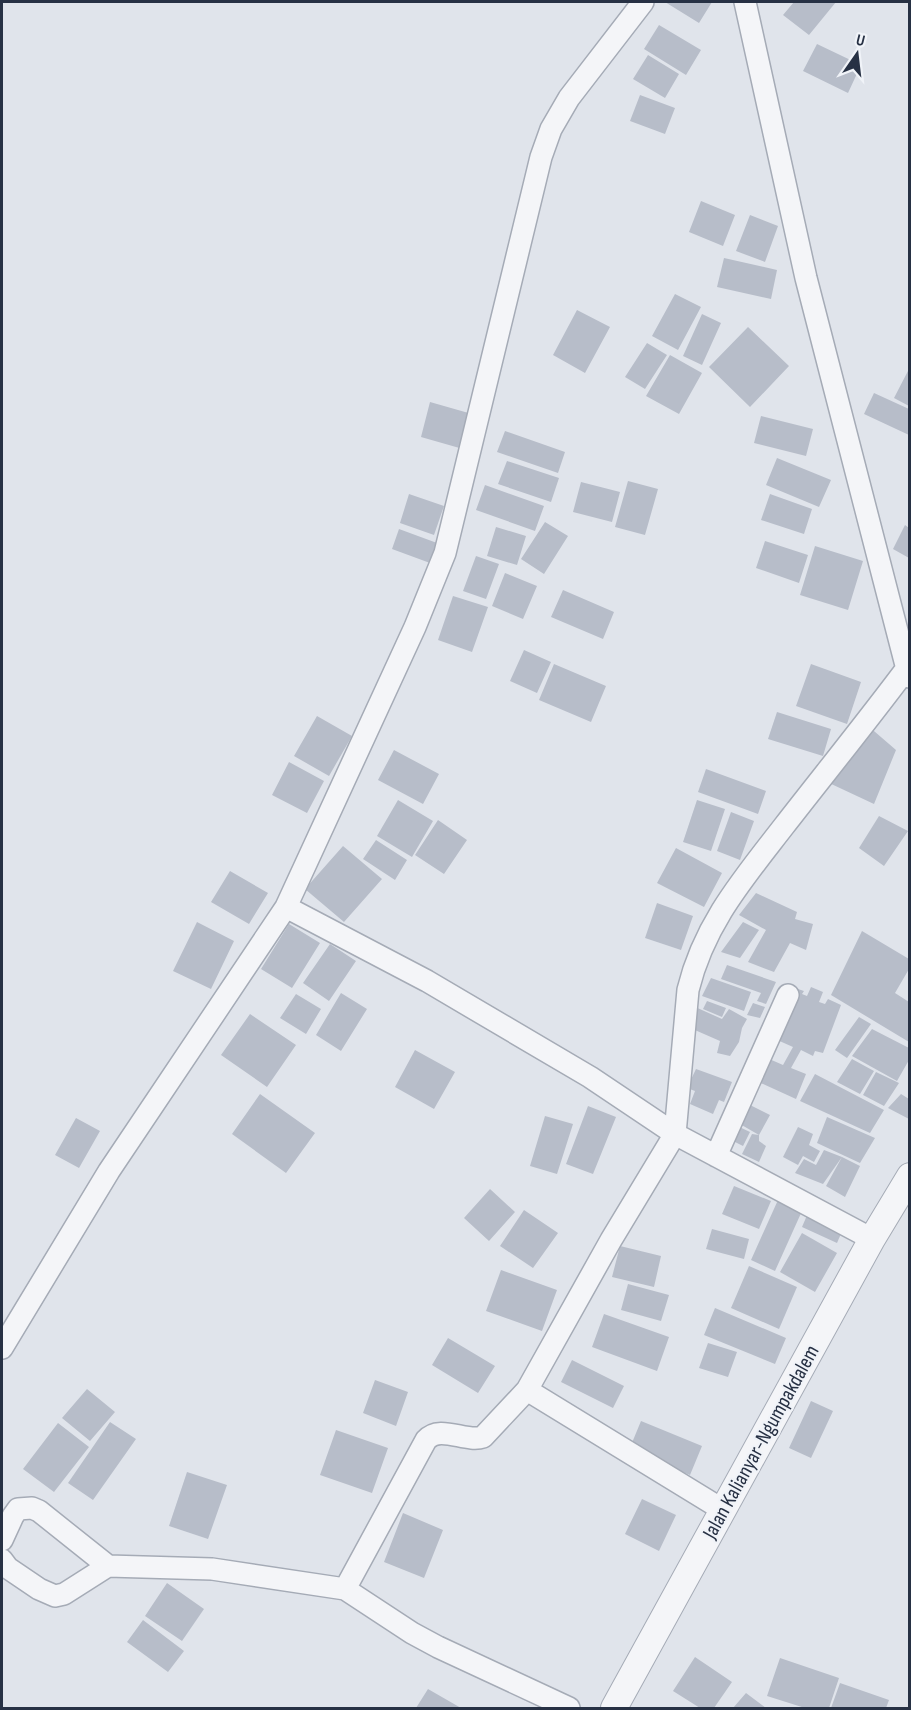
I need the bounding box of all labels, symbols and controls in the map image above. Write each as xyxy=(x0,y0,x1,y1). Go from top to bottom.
north arrow xyxy=(827,24,887,84)
text: U xyxy=(854,31,867,51)
street label: Jalan Kalianyar-Ngumpakdalem xyxy=(697,1341,825,1544)

